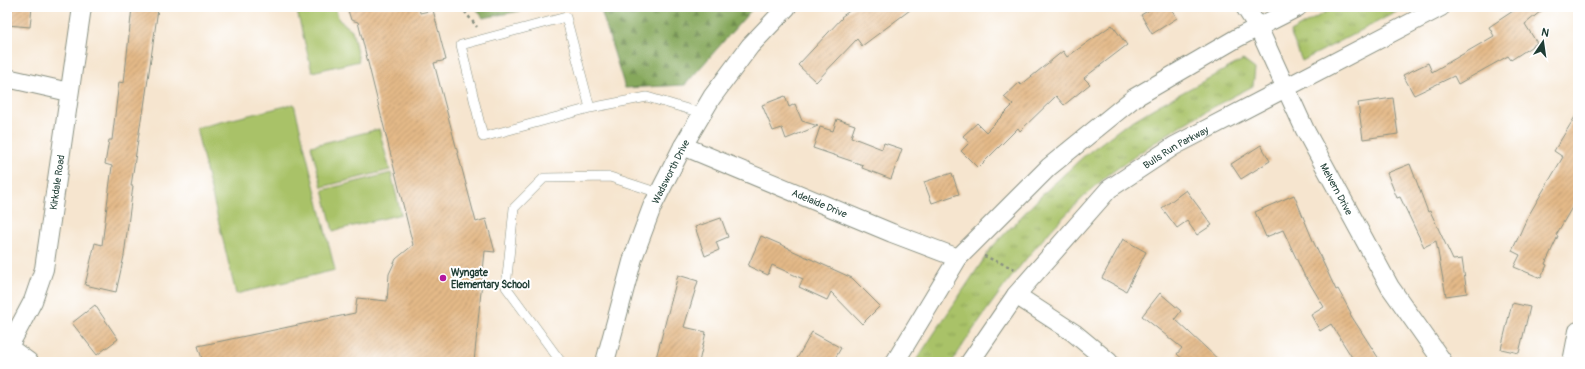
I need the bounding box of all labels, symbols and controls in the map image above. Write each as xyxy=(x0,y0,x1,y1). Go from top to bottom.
north arrow xyxy=(1523,22,1563,62)
text: N xyxy=(1540,26,1551,40)
street label: Bulls Run Parkway xyxy=(1141,124,1211,172)
street label: Wadsworth Drive xyxy=(650,138,692,206)
street label: Kirkdale Road xyxy=(48,154,68,211)
street label: Melvern Drive xyxy=(1317,162,1355,217)
street label: Adelaide Drive xyxy=(790,187,849,221)
place label: Wyngate Elementary School xyxy=(451,267,530,291)
marker: Wyngate Elementary School xyxy=(438,273,448,283)

